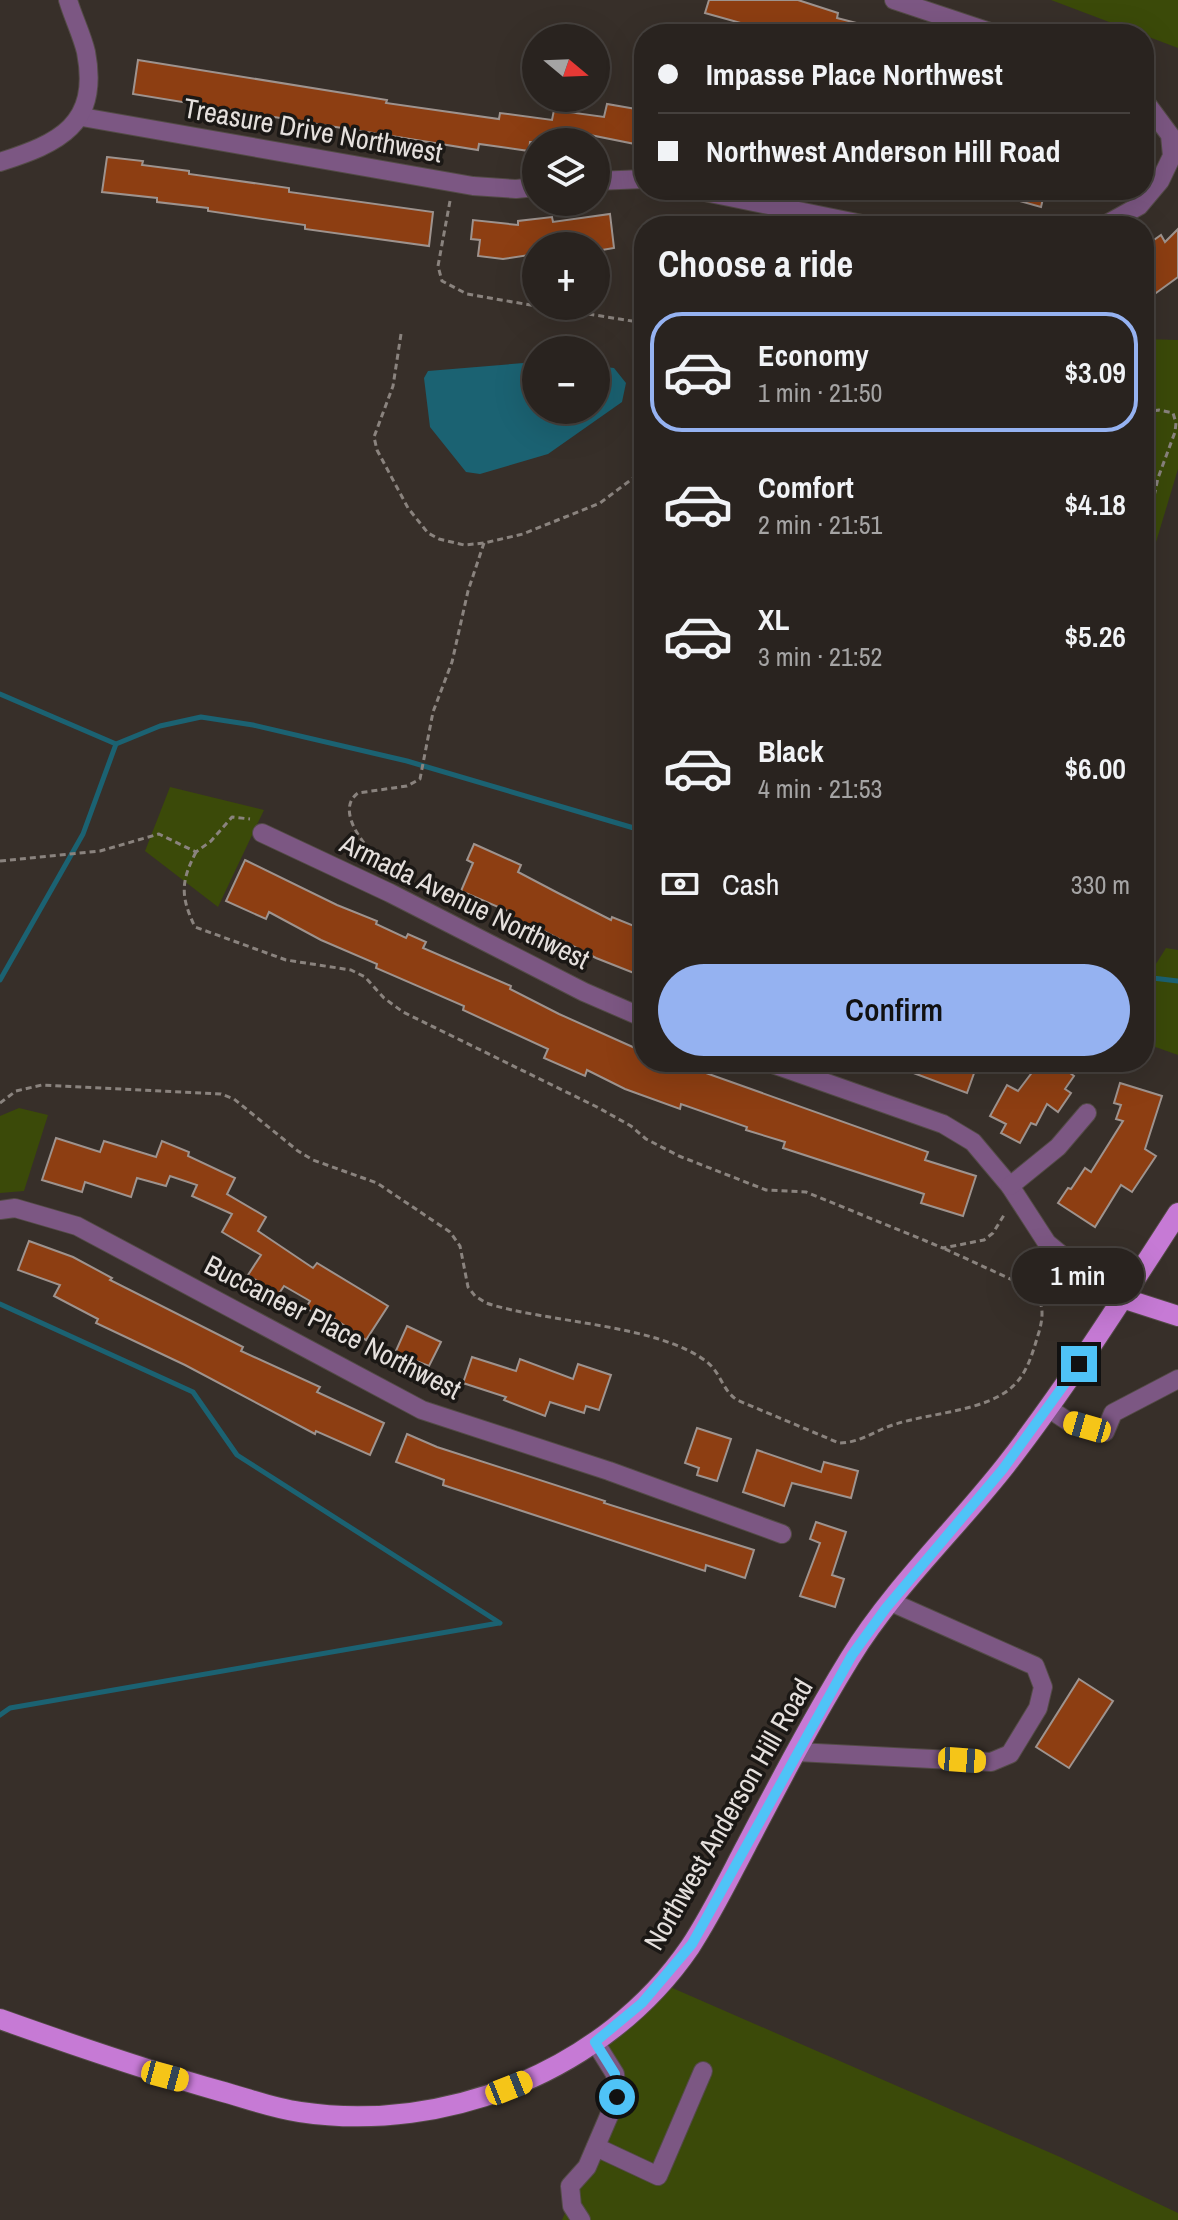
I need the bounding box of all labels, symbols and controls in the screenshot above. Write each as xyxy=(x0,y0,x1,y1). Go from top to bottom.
north arrow xyxy=(522,24,610,112)
map controls xyxy=(522,24,610,424)
text: Impasse Place Northwest xyxy=(706,54,1003,94)
street label: Treasure Drive Northwest xyxy=(181,89,445,171)
button: layers xyxy=(522,128,610,216)
text: Northwest Anderson Hill Road xyxy=(706,131,1060,171)
button: + xyxy=(522,232,610,320)
text: Choose a ride xyxy=(658,240,853,288)
text: Economy xyxy=(758,335,869,375)
button: − xyxy=(522,336,610,424)
icon: car xyxy=(662,336,734,408)
text: $3.09 xyxy=(1064,352,1126,392)
text: 1 min · 21:50 xyxy=(758,375,882,410)
text: Comfort xyxy=(758,467,854,507)
icon: car xyxy=(662,468,734,540)
text: $4.18 xyxy=(1064,484,1126,524)
text: 2 min · 21:51 xyxy=(758,507,882,542)
text: XL xyxy=(758,599,789,639)
icon: car xyxy=(662,600,734,672)
text: $5.26 xyxy=(1064,616,1126,656)
text: 3 min · 21:52 xyxy=(758,639,882,674)
text: Black xyxy=(758,731,824,771)
icon: car xyxy=(662,732,734,804)
text: $6.00 xyxy=(1064,748,1126,788)
text: 4 min · 21:53 xyxy=(758,771,882,806)
street label: Armada Avenue Northwest xyxy=(333,824,596,978)
icon: cash xyxy=(658,862,702,906)
text: Cash xyxy=(722,864,779,904)
text: 330 m xyxy=(1071,867,1130,902)
button: Confirm xyxy=(658,964,1130,1056)
street label: Buccaneer Place Northwest xyxy=(198,1246,468,1408)
callout: 1 min xyxy=(1013,1248,1145,1304)
text: 1 min xyxy=(1051,1258,1105,1293)
route end xyxy=(1061,1346,1097,1382)
car xyxy=(1061,1409,1113,1445)
street label: Northwest Anderson Hill Road xyxy=(635,1671,821,1957)
car xyxy=(937,1746,987,1774)
car xyxy=(139,2058,191,2094)
car xyxy=(482,2068,536,2108)
route start xyxy=(599,2079,635,2115)

